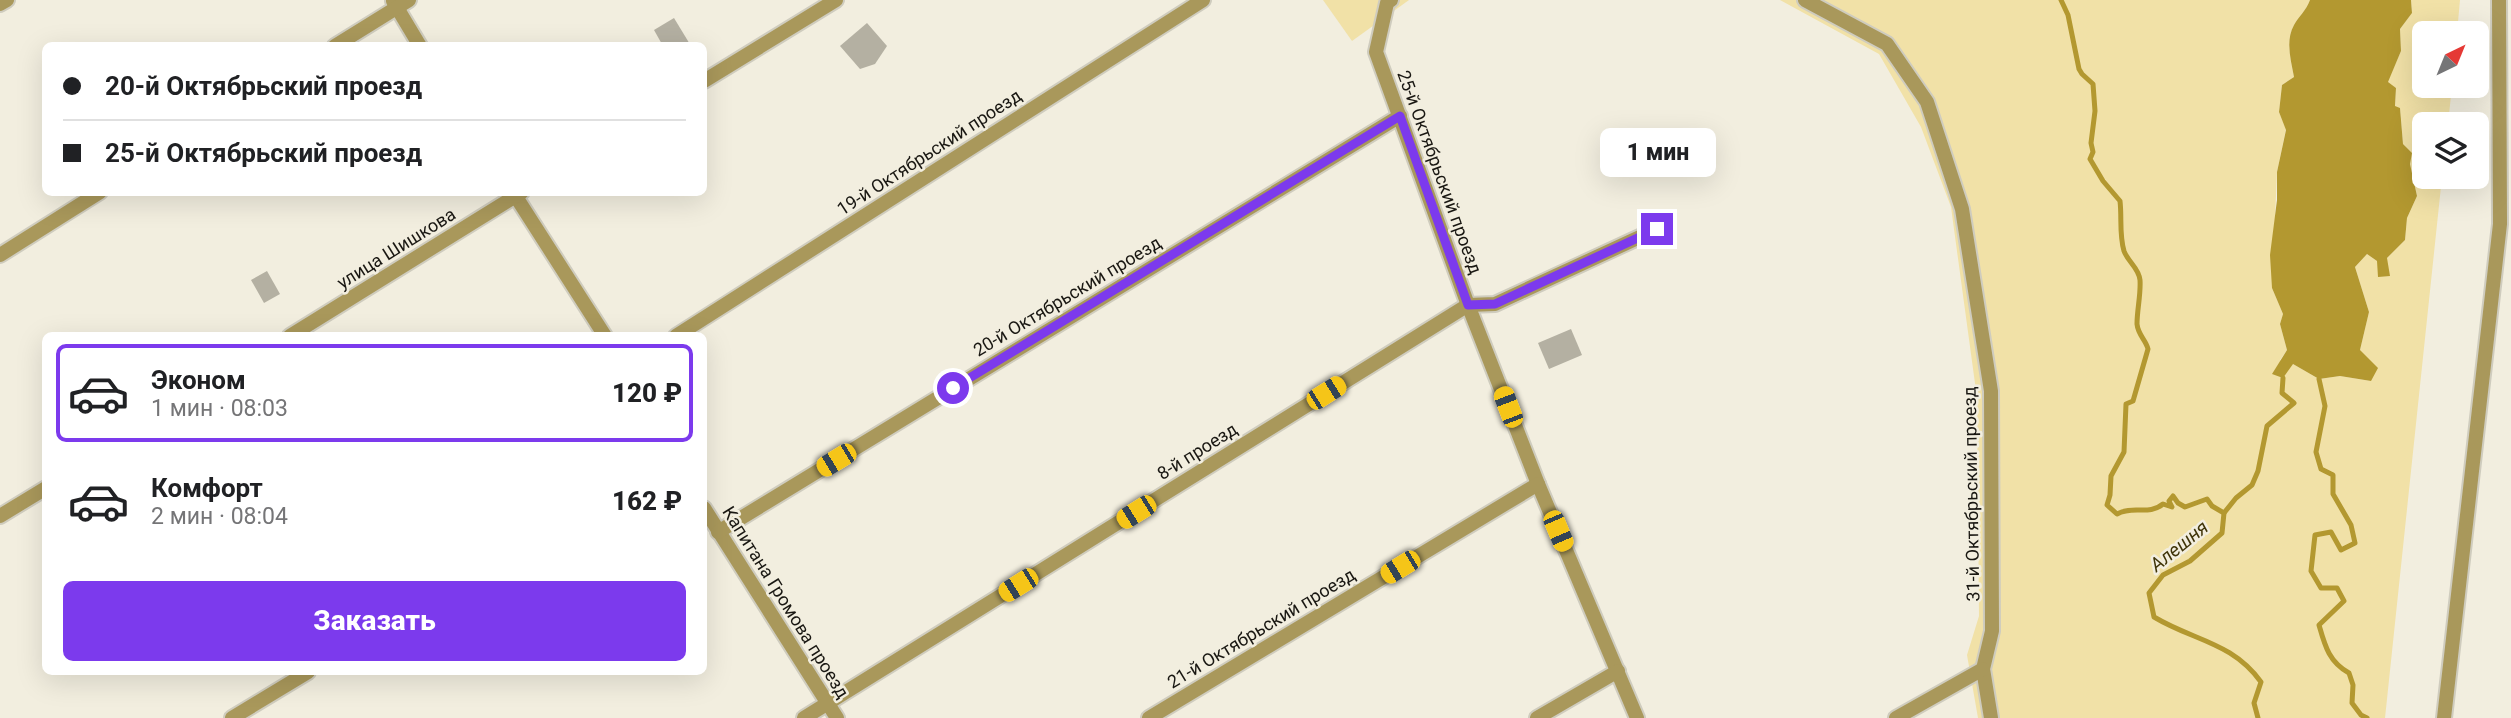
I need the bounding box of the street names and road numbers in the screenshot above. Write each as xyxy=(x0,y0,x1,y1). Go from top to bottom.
street label: 25-й Октябрьский проезд xyxy=(1393,67,1487,277)
street label: 19-й Октябрьский проезд xyxy=(833,85,1025,219)
street label: улица Шишкова xyxy=(333,203,459,293)
street label: 20-й Октябрьский проезд xyxy=(969,232,1165,360)
street label: 31-й Октябрьский проезд xyxy=(1959,386,1983,602)
street label: 8-й проезд xyxy=(1153,418,1241,484)
street label: Капитана Громова проезд xyxy=(718,502,854,702)
street label: 21-й Октябрьский проезд xyxy=(1163,564,1359,692)

